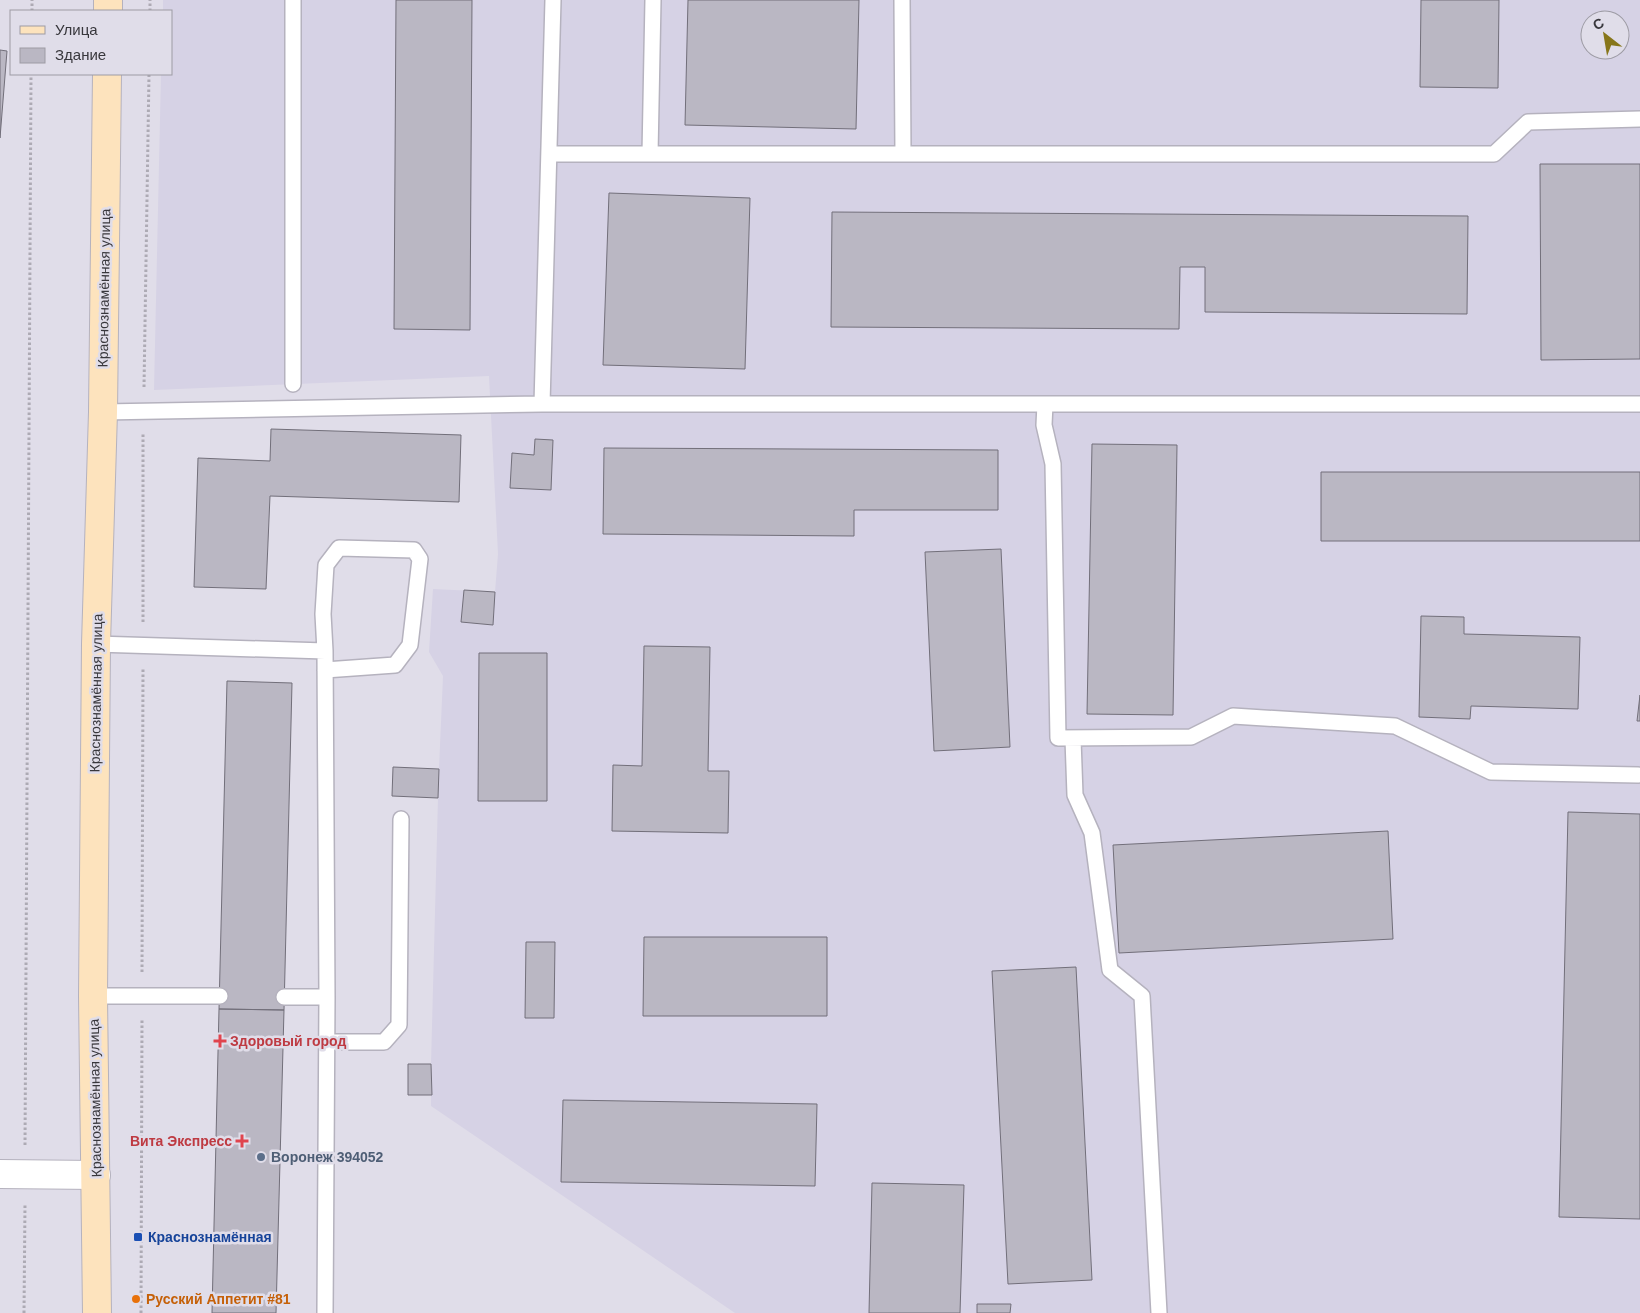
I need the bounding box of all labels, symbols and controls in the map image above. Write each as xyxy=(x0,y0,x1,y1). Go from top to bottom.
legend xyxy=(10,10,172,75)
north arrow xyxy=(1580,10,1630,60)
text: С xyxy=(1590,14,1607,33)
text: Улица xyxy=(55,21,98,38)
text: Здание xyxy=(55,46,106,63)
street label: Краснознамённая улица xyxy=(95,208,113,367)
street label: Краснознамённая улица xyxy=(87,613,105,772)
street label: Краснознамённая улица xyxy=(86,1018,104,1177)
place label: Здоровый город xyxy=(230,1033,346,1049)
marker: Здоровый город xyxy=(214,1035,226,1047)
place label: Вита Экспресс xyxy=(130,1133,232,1149)
marker: Вита Экспресс xyxy=(236,1135,248,1147)
place label: Воронеж 394052 xyxy=(271,1149,384,1165)
marker: Воронеж 394052 xyxy=(255,1151,267,1163)
place label: Краснознамённая xyxy=(148,1229,272,1245)
marker: Краснознамённая xyxy=(132,1231,144,1243)
place label: Русский Аппетит #81 xyxy=(146,1291,291,1307)
marker: Русский Аппетит #81 xyxy=(130,1293,142,1305)

